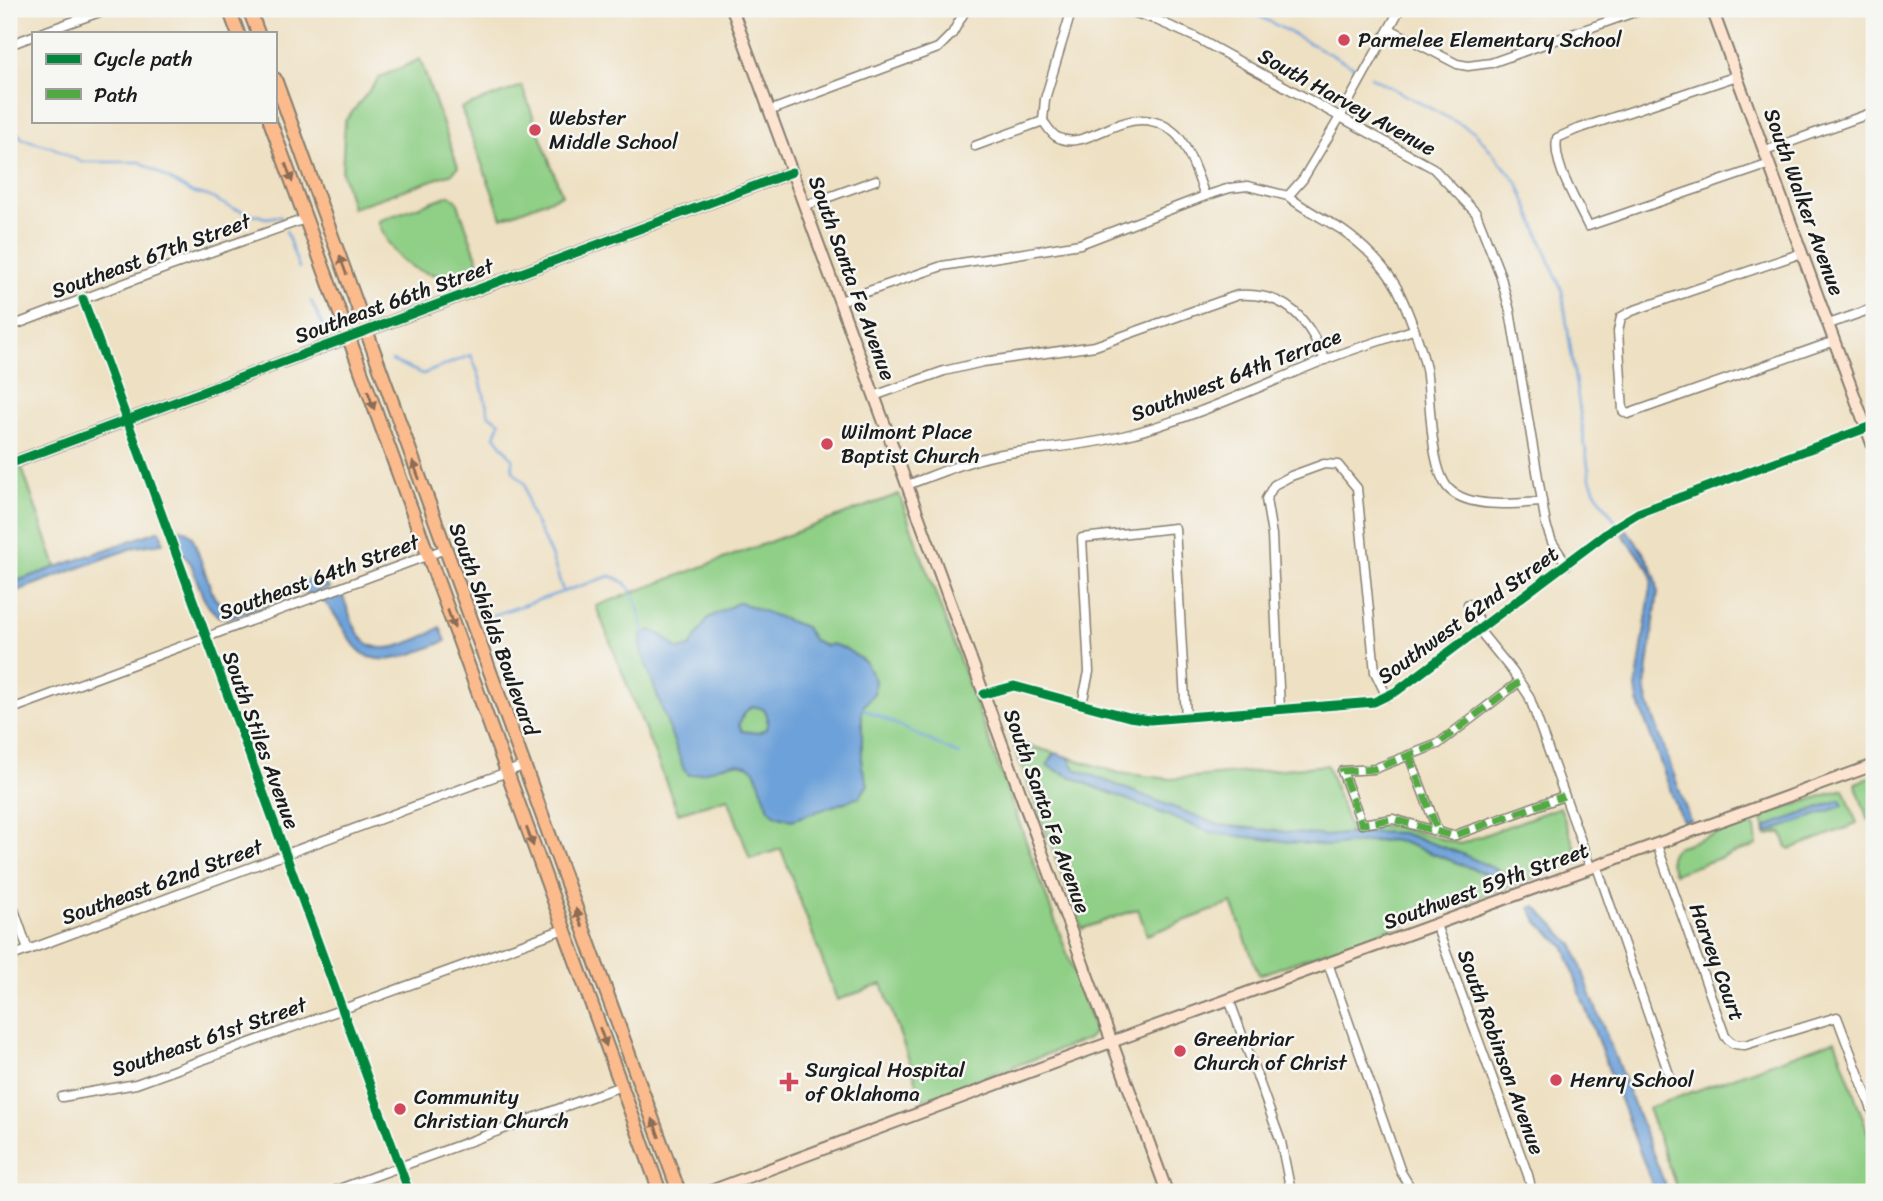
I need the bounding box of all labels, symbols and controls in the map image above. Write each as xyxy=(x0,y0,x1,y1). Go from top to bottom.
place label: Parmelee Elementary School xyxy=(1358,21,1623,59)
legend xyxy=(32,32,276,122)
marker: Parmelee Elementary School xyxy=(1336,32,1352,48)
street label: South Harvey Avenue xyxy=(1251,37,1444,167)
text: Cycle path xyxy=(94,40,193,78)
text: Path xyxy=(94,76,137,114)
place label: Webster Middle School xyxy=(549,99,679,161)
street label: South Walker Avenue xyxy=(1752,103,1856,301)
marker: Webster Middle School xyxy=(527,122,543,138)
one-way arrow xyxy=(284,163,295,184)
street label: South Santa Fe Avenue xyxy=(797,170,907,386)
street label: Southeast 67th Street xyxy=(46,202,258,310)
street label: Southeast 66th Street xyxy=(289,247,500,355)
one-way arrow xyxy=(337,255,348,276)
street label: Southwest 64th Terrace xyxy=(1125,317,1347,433)
one-way arrow xyxy=(366,390,377,411)
place label: Wilmont Place Baptist Church xyxy=(841,413,980,475)
marker: Wilmont Place Baptist Church xyxy=(819,436,835,452)
one-way arrow xyxy=(410,460,421,481)
street label: South Shields Boulevard xyxy=(438,517,551,743)
street label: Southeast 64th Street xyxy=(213,523,426,631)
street label: Southwest 62nd Street xyxy=(1369,536,1567,694)
one-way arrow xyxy=(446,609,457,630)
street label: South Stiles Avenue xyxy=(211,645,311,835)
street label: South Santa Fe Avenue xyxy=(992,703,1102,919)
one-way arrow xyxy=(525,826,536,847)
street label: Southeast 62nd Street xyxy=(56,827,270,936)
street label: Southwest 59th Street xyxy=(1378,831,1594,941)
street label: Harvey Court xyxy=(1678,898,1756,1026)
one-way arrow xyxy=(573,908,584,929)
street label: South Robinson Avenue xyxy=(1446,944,1556,1160)
street label: Southeast 61st Street xyxy=(106,985,313,1088)
place label: Greenbriar Church of Christ xyxy=(1194,1020,1348,1082)
one-way arrow xyxy=(598,1027,609,1048)
marker: Greenbriar Church of Christ xyxy=(1172,1043,1188,1059)
place label: Surgical Hospital of Oklahoma xyxy=(805,1051,966,1113)
place label: Henry School xyxy=(1570,1061,1695,1099)
marker: Surgical Hospital of Oklahoma xyxy=(779,1072,799,1092)
marker: Henry School xyxy=(1548,1072,1564,1088)
place label: Community Christian Church xyxy=(414,1078,569,1140)
marker: Community Christian Church xyxy=(392,1101,408,1117)
one-way arrow xyxy=(650,1118,661,1139)

